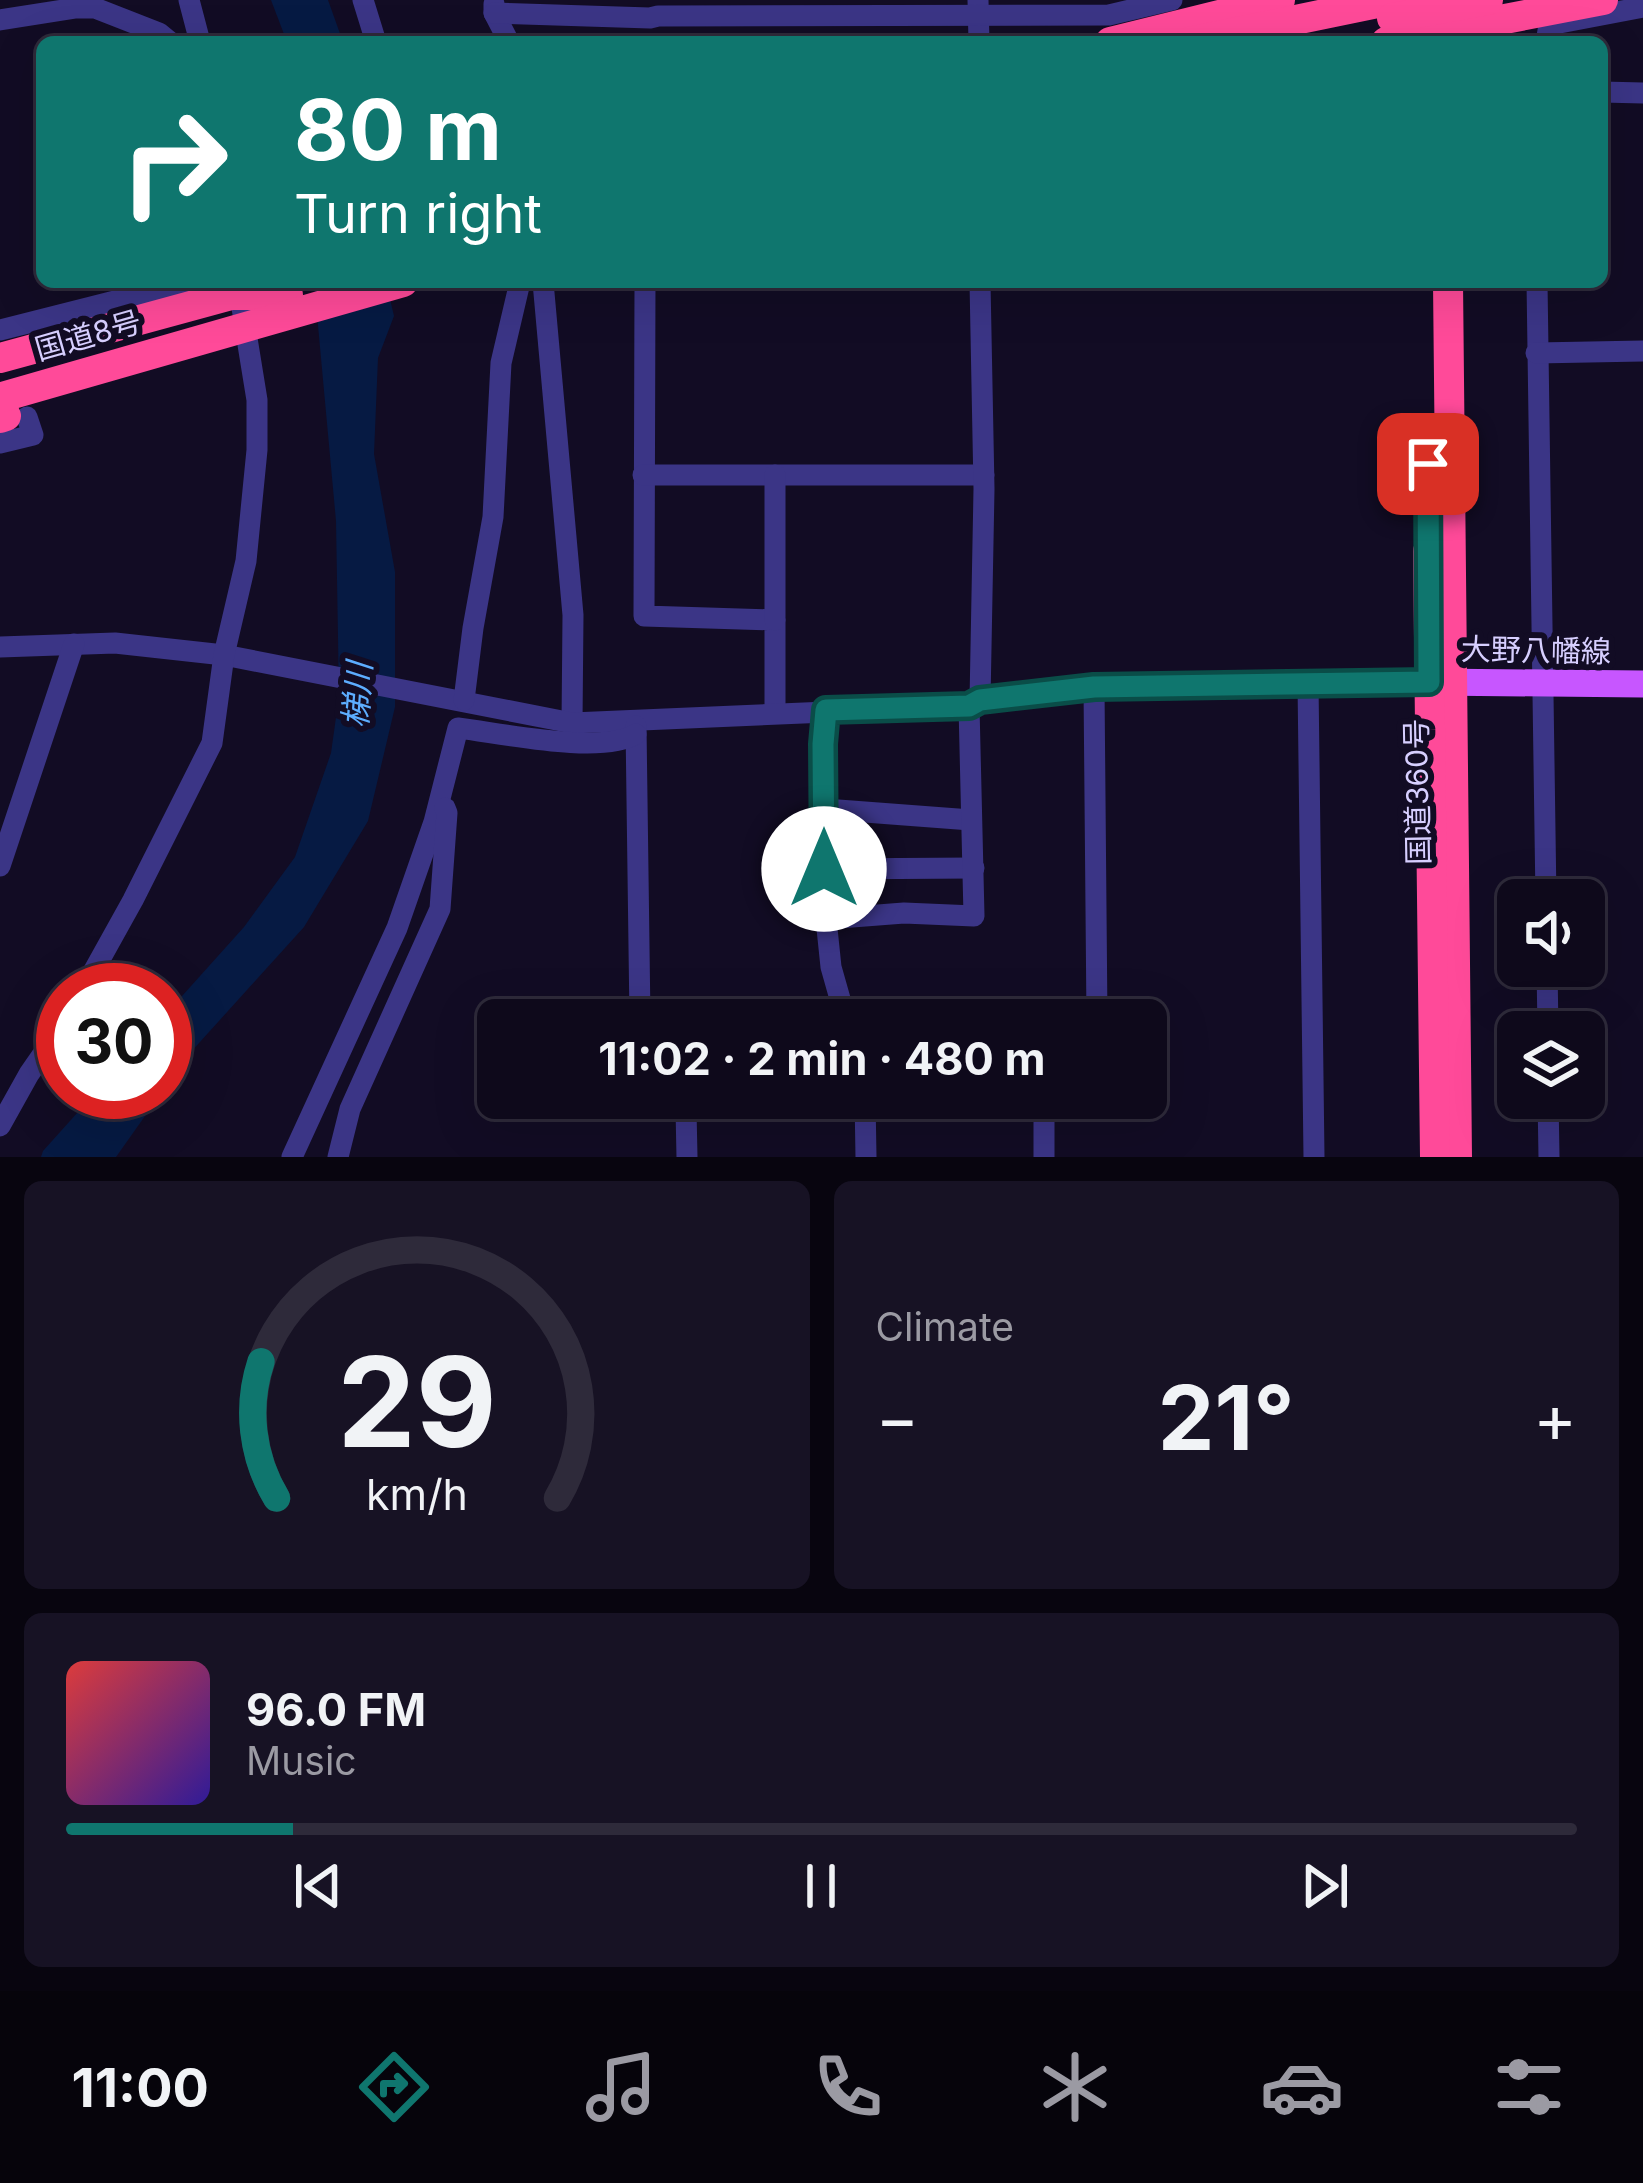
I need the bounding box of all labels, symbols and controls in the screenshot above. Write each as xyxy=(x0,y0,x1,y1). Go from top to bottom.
text: 80 m xyxy=(294,79,502,180)
icon: right xyxy=(96,84,252,240)
text: Turn right xyxy=(294,181,542,246)
street label: 国道8号 xyxy=(31,303,145,367)
pin xyxy=(1377,413,1479,515)
icon: arrive xyxy=(1395,431,1461,497)
street label: 大野八幡線 xyxy=(1461,631,1611,669)
water label: 梯川 xyxy=(335,658,379,729)
street label: 国道360号 xyxy=(1398,719,1436,865)
position arrow xyxy=(761,806,887,932)
map controls xyxy=(1497,879,1605,1119)
button: sound xyxy=(1497,879,1605,987)
speed limit sign: 30 xyxy=(36,963,192,1119)
button: layers xyxy=(1497,1011,1605,1119)
text: 11:02 · 2 min · 480 m xyxy=(598,1031,1046,1086)
text: Climate xyxy=(876,1303,1014,1350)
text: 29 xyxy=(337,1326,497,1477)
text: 21° xyxy=(1158,1363,1295,1472)
text: − xyxy=(876,1378,919,1458)
text: + xyxy=(1533,1378,1577,1458)
text: km/h xyxy=(366,1468,468,1520)
text: 96.0 FM xyxy=(246,1682,426,1737)
text: Music xyxy=(246,1737,357,1784)
icon: previous xyxy=(285,1853,351,1919)
icon: pause xyxy=(788,1853,854,1919)
icon: next xyxy=(1292,1853,1358,1919)
icon: directions xyxy=(352,2045,436,2129)
icon: music xyxy=(579,2045,663,2129)
icon: phone xyxy=(806,2045,890,2129)
icon: climate xyxy=(1033,2045,1117,2129)
icon: car xyxy=(1260,2045,1344,2129)
icon: filters xyxy=(1487,2045,1571,2129)
text: 11:00 xyxy=(72,2055,209,2120)

